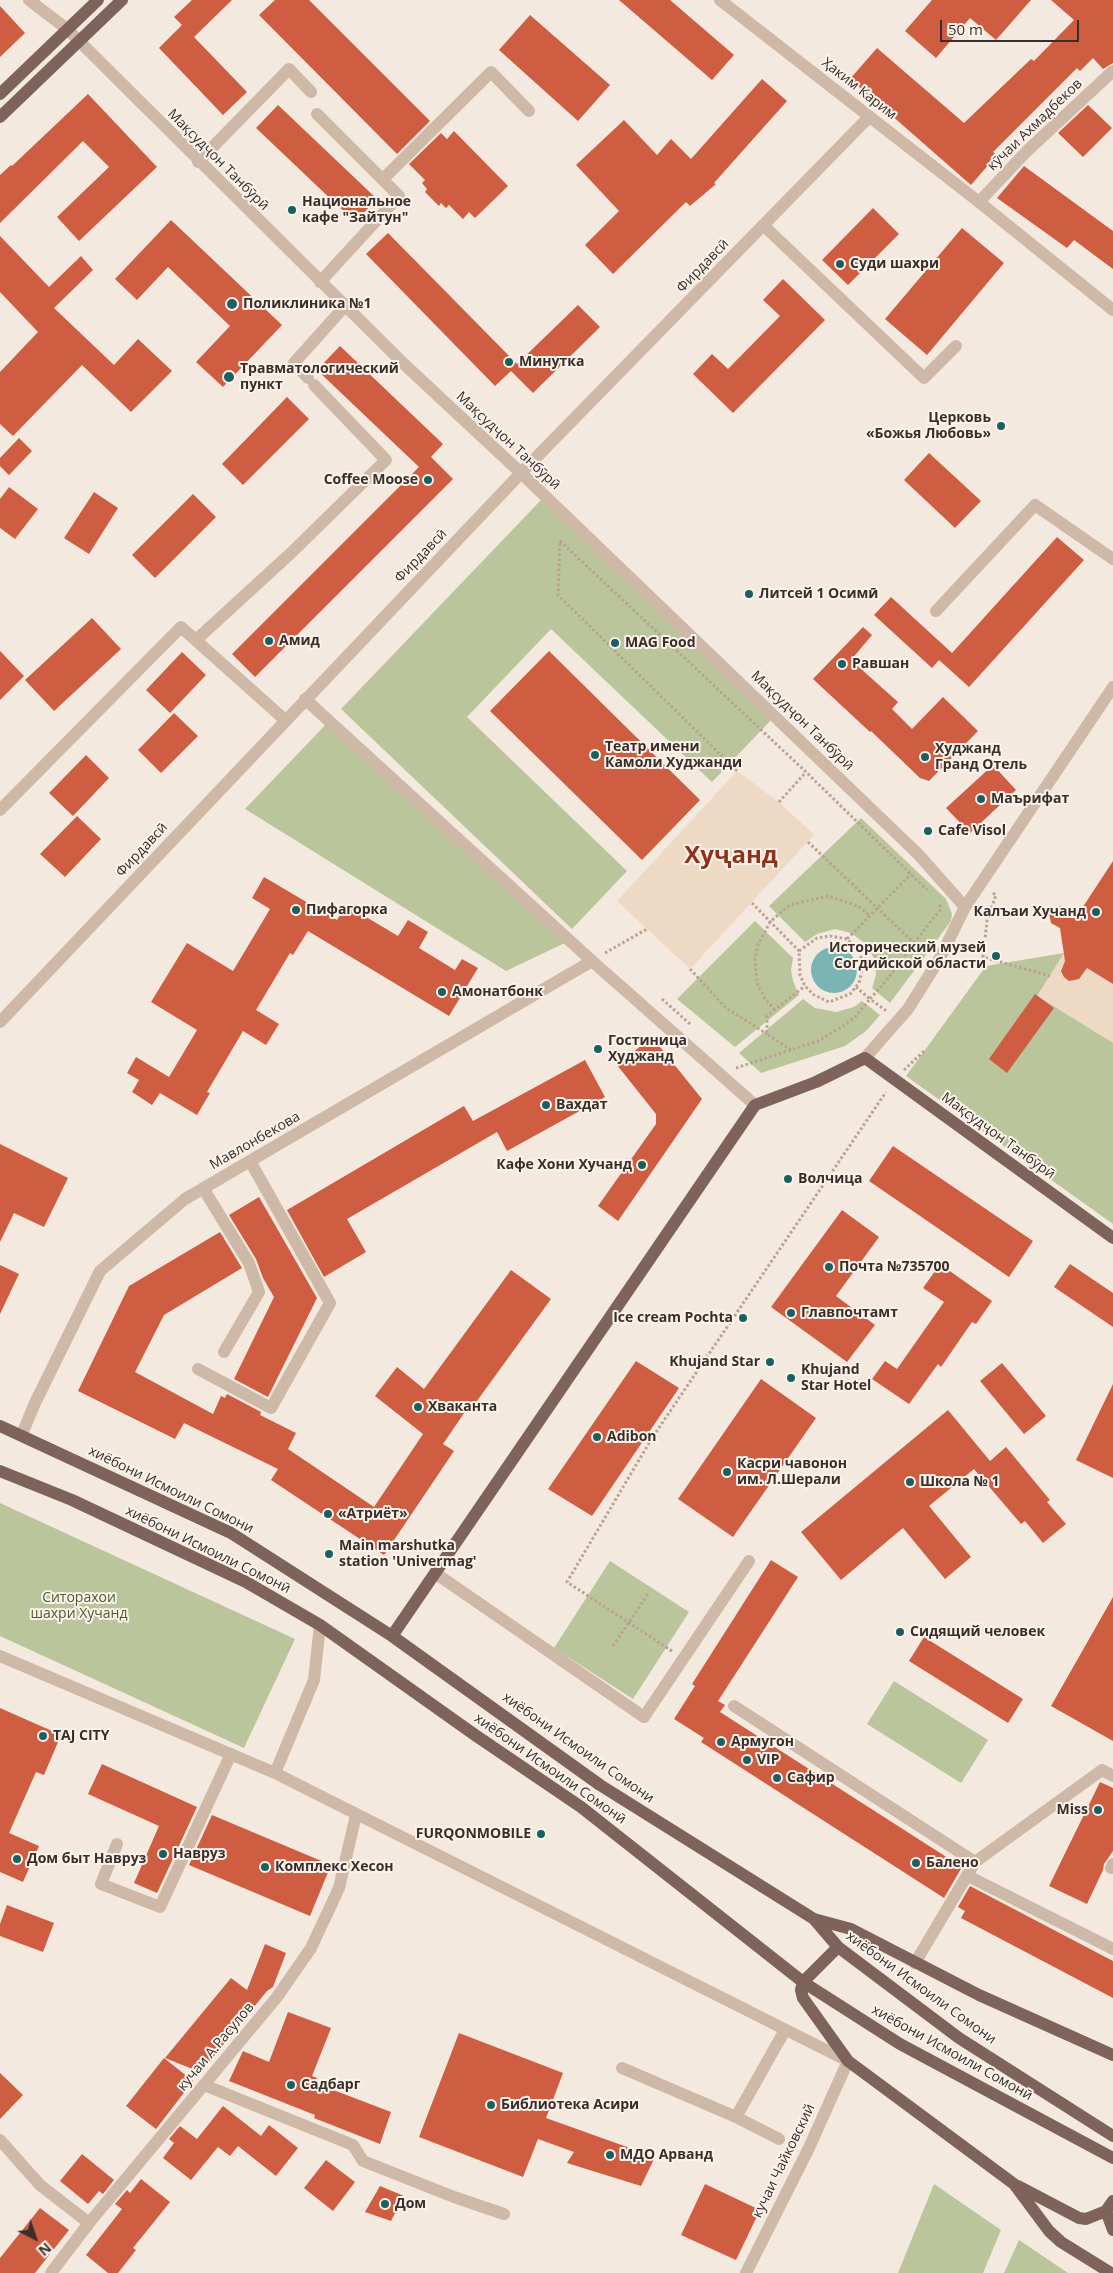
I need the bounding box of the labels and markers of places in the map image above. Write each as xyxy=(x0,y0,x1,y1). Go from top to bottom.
place label: Национальное кафе "Зайтун" xyxy=(302,194,411,226)
marker: Национальное кафе "Зайтун" xyxy=(286,204,298,216)
place label: Суди шахри xyxy=(850,256,939,272)
marker: Суди шахри xyxy=(834,258,846,270)
place label: Поликлиника №1 xyxy=(243,296,372,312)
marker: Поликлиника №1 xyxy=(225,297,239,311)
place label: Минутка xyxy=(519,354,584,370)
marker: Минутка xyxy=(503,356,515,368)
place label: Травматологический пункт xyxy=(240,361,399,394)
marker: Травматологический пункт xyxy=(222,370,236,384)
place label: Церковь «Божья Любовь» xyxy=(866,410,991,442)
marker: Церковь «Божья Любовь» xyxy=(995,420,1007,432)
place label: Coffee Moose xyxy=(324,472,418,488)
marker: Coffee Moose xyxy=(422,474,434,486)
place label: Литсей 1 Осимӣ xyxy=(759,586,878,602)
marker: Литсей 1 Осимӣ xyxy=(743,588,755,600)
place label: Амид xyxy=(279,633,320,649)
marker: Амид xyxy=(263,635,275,647)
place label: MAG Food xyxy=(625,635,696,651)
marker: MAG Food xyxy=(609,637,621,649)
place label: Равшан xyxy=(852,656,909,672)
marker: Равшан xyxy=(836,658,848,670)
place label: Театр имени Камоли Худжанди xyxy=(605,739,742,772)
place label: Худжанд Гранд Отель xyxy=(935,741,1027,774)
marker: Театр имени Камоли Худжанди xyxy=(589,749,601,761)
marker: Худжанд Гранд Отель xyxy=(919,751,931,763)
place label: Маърифат xyxy=(991,791,1069,807)
marker: Маърифат xyxy=(975,793,987,805)
place label: Cafe Visol xyxy=(938,823,1006,839)
marker: Cafe Visol xyxy=(922,825,934,837)
place label: Пифагорка xyxy=(306,902,388,918)
marker: Пифагорка xyxy=(290,904,302,916)
place label: Калъаи Хучанд xyxy=(973,904,1086,920)
marker: Калъаи Хучанд xyxy=(1090,906,1102,918)
place label: Исторический музей Согдийской области xyxy=(829,940,986,972)
marker: Исторический музей Согдийской области xyxy=(990,950,1002,962)
place label: Амонатбонк xyxy=(452,984,543,1000)
marker: Амонатбонк xyxy=(436,986,448,998)
place label: Гостиница Худжанд xyxy=(608,1033,687,1066)
marker: Гостиница Худжанд xyxy=(592,1043,604,1055)
place label: Вахдат xyxy=(556,1097,607,1113)
marker: Вахдат xyxy=(540,1099,552,1111)
place label: Кафе Хони Хучанд xyxy=(496,1157,632,1173)
marker: Кафе Хони Хучанд xyxy=(636,1159,648,1171)
place label: Волчица xyxy=(798,1171,862,1187)
marker: Волчица xyxy=(782,1173,794,1185)
place label: Почта №735700 xyxy=(839,1259,950,1275)
marker: Почта №735700 xyxy=(823,1261,835,1273)
place label: Главпочтамт xyxy=(801,1305,898,1321)
marker: Главпочтамт xyxy=(785,1307,797,1319)
place label: Ice cream Pochta xyxy=(613,1310,733,1326)
marker: Ice cream Pochta xyxy=(737,1312,749,1324)
place label: Khujand Star xyxy=(669,1354,760,1370)
marker: Khujand Star xyxy=(764,1356,776,1368)
place label: Khujand Star Hotel xyxy=(801,1362,871,1394)
marker: Khujand Star Hotel xyxy=(785,1372,797,1384)
place label: Хваканта xyxy=(428,1399,497,1415)
marker: Хваканта xyxy=(412,1401,424,1413)
place label: Adibon xyxy=(607,1429,657,1445)
marker: Adibon xyxy=(591,1431,603,1443)
place label: Касри чавонон им. Л.Шерали xyxy=(737,1456,847,1488)
marker: Касри чавонон им. Л.Шерали xyxy=(721,1466,733,1478)
place label: Школа № 1 xyxy=(920,1474,1000,1490)
marker: Школа № 1 xyxy=(904,1476,916,1488)
place label: «Атриёт» xyxy=(338,1506,408,1522)
marker: «Атриёт» xyxy=(322,1508,334,1520)
place label: Main marshutka station 'Univermag' xyxy=(339,1538,477,1570)
marker: Main marshutka station 'Univermag' xyxy=(323,1548,335,1560)
place label: Сидящий человек xyxy=(910,1624,1045,1640)
marker: Сидящий человек xyxy=(894,1626,906,1638)
place label: TAJ CITY xyxy=(53,1728,109,1744)
marker: TAJ CITY xyxy=(37,1730,49,1742)
place label: Армугон xyxy=(731,1734,794,1750)
marker: Армугон xyxy=(715,1736,727,1748)
place label: VIP xyxy=(757,1752,780,1768)
marker: VIP xyxy=(741,1754,753,1766)
place label: Сафир xyxy=(787,1770,835,1786)
marker: Сафир xyxy=(771,1772,783,1784)
place label: Miss xyxy=(1057,1802,1088,1818)
marker: Miss xyxy=(1092,1804,1104,1816)
place label: FURQONMOBILE xyxy=(416,1826,531,1842)
marker: FURQONMOBILE xyxy=(535,1828,547,1840)
place label: Навруз xyxy=(173,1846,226,1862)
marker: Навруз xyxy=(157,1848,169,1860)
place label: Дом быт Навруз xyxy=(27,1851,146,1867)
marker: Дом быт Навруз xyxy=(11,1853,23,1865)
place label: Балено xyxy=(926,1855,979,1871)
marker: Балено xyxy=(910,1857,922,1869)
place label: Комплекс Хесон xyxy=(275,1859,394,1875)
marker: Комплекс Хесон xyxy=(259,1861,271,1873)
place label: Садбарг xyxy=(301,2077,360,2093)
marker: Садбарг xyxy=(285,2079,297,2091)
place label: Библиотека Асири xyxy=(501,2097,639,2113)
marker: Библиотека Асири xyxy=(485,2099,497,2111)
place label: МДО Арванд xyxy=(620,2147,713,2163)
marker: МДО Арванд xyxy=(604,2149,616,2161)
place label: Дом xyxy=(395,2196,426,2212)
marker: Дом xyxy=(379,2198,391,2210)

